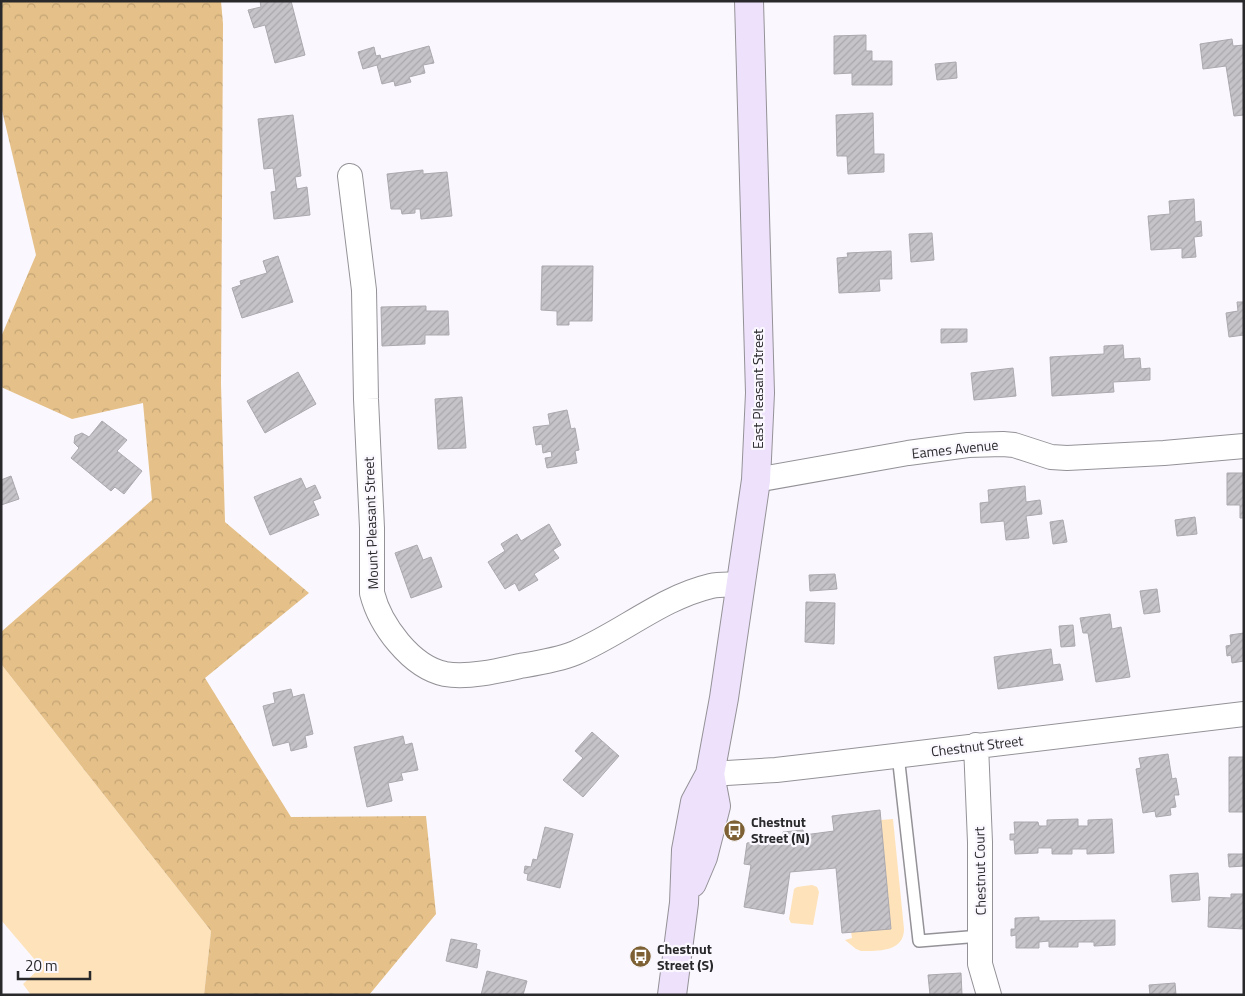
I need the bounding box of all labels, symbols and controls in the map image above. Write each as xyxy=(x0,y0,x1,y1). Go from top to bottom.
street label: East Pleasant Street xyxy=(747,329,768,449)
street label: Eames Avenue xyxy=(911,434,999,463)
street label: Mount Pleasant Street xyxy=(358,456,383,590)
street label: Chestnut Street xyxy=(930,729,1024,762)
place label: Chestnut Street (N) xyxy=(751,811,810,848)
bus stop icon: Chestnut Street (N) xyxy=(723,818,747,842)
street label: Chestnut Court xyxy=(968,826,991,916)
place label: Chestnut Street (S) xyxy=(657,938,714,975)
bus stop icon: Chestnut Street (S) xyxy=(629,945,653,969)
scale bar xyxy=(18,948,90,980)
text: 20 m xyxy=(25,954,58,977)

